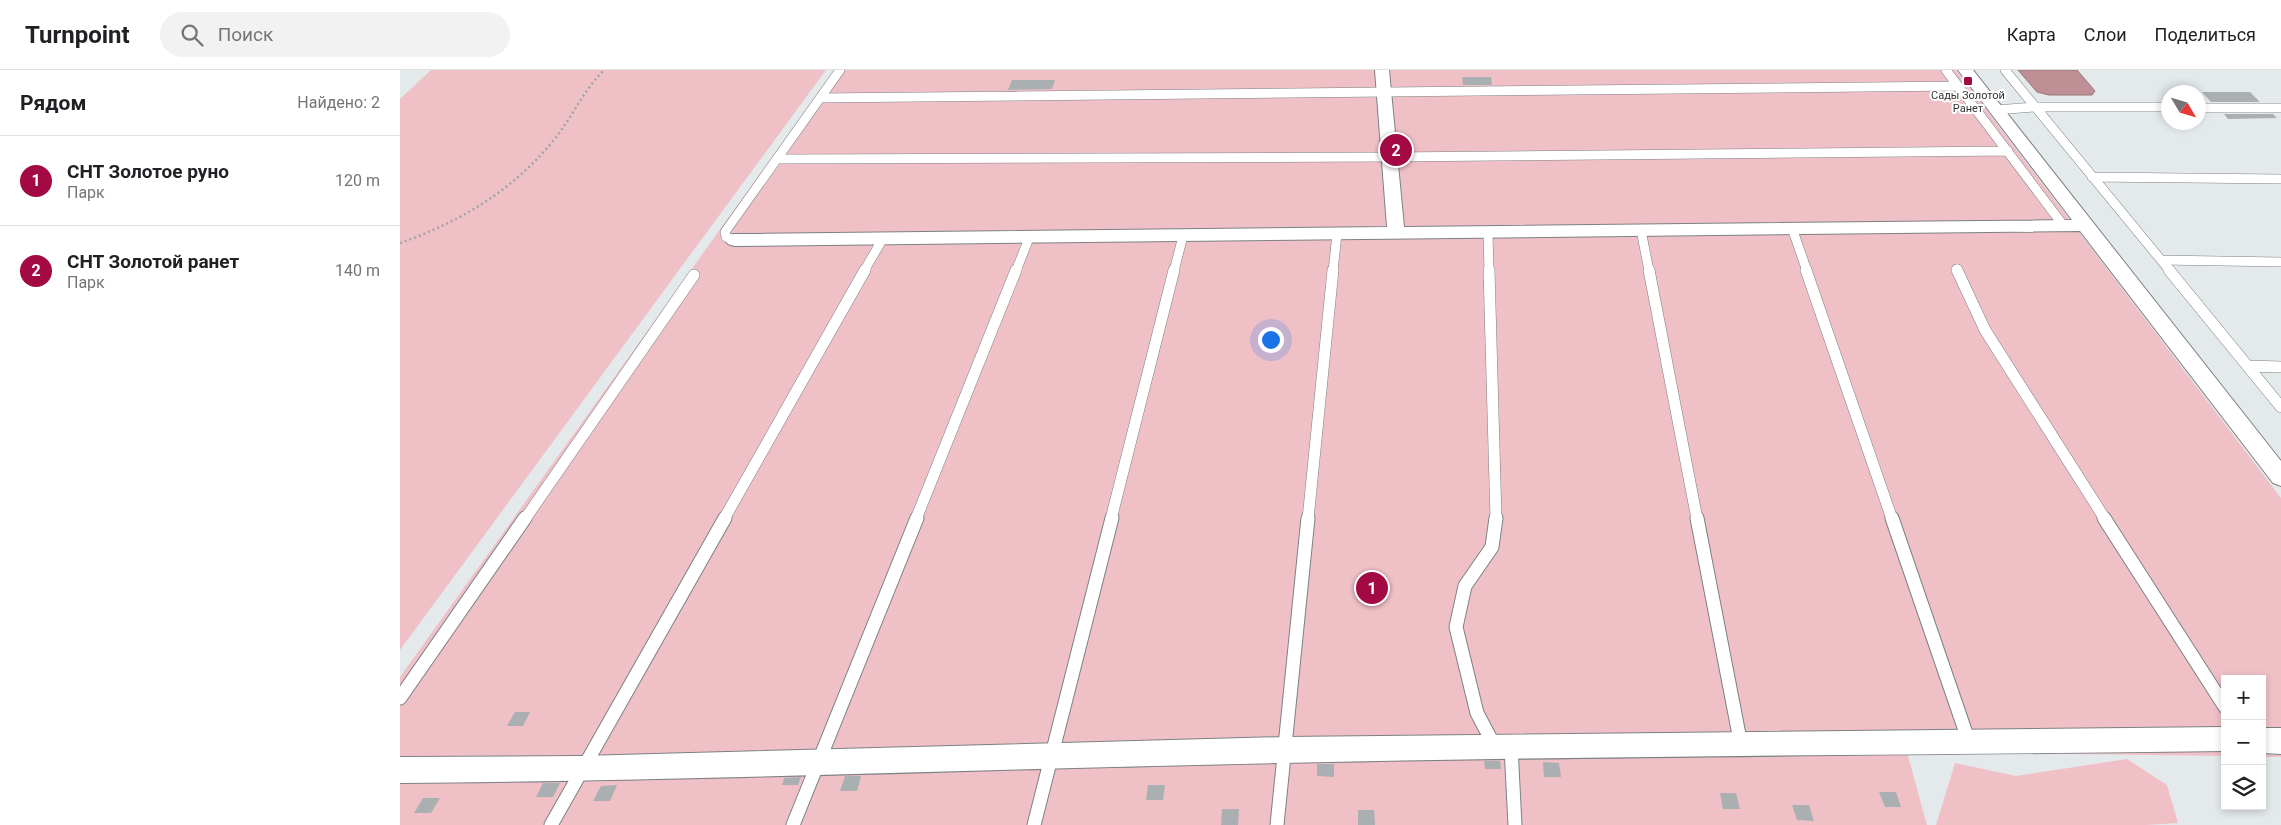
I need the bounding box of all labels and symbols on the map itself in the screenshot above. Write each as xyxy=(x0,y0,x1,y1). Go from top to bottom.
marker: Сады Золотой Ранет xyxy=(1962,75,1974,87)
north arrow xyxy=(2161,85,2206,130)
place label: Сады Золотой Ранет xyxy=(1931,89,2005,115)
pin: 2 xyxy=(1380,131,1412,169)
your location xyxy=(1258,327,1284,353)
pin: 1 xyxy=(1356,569,1388,607)

